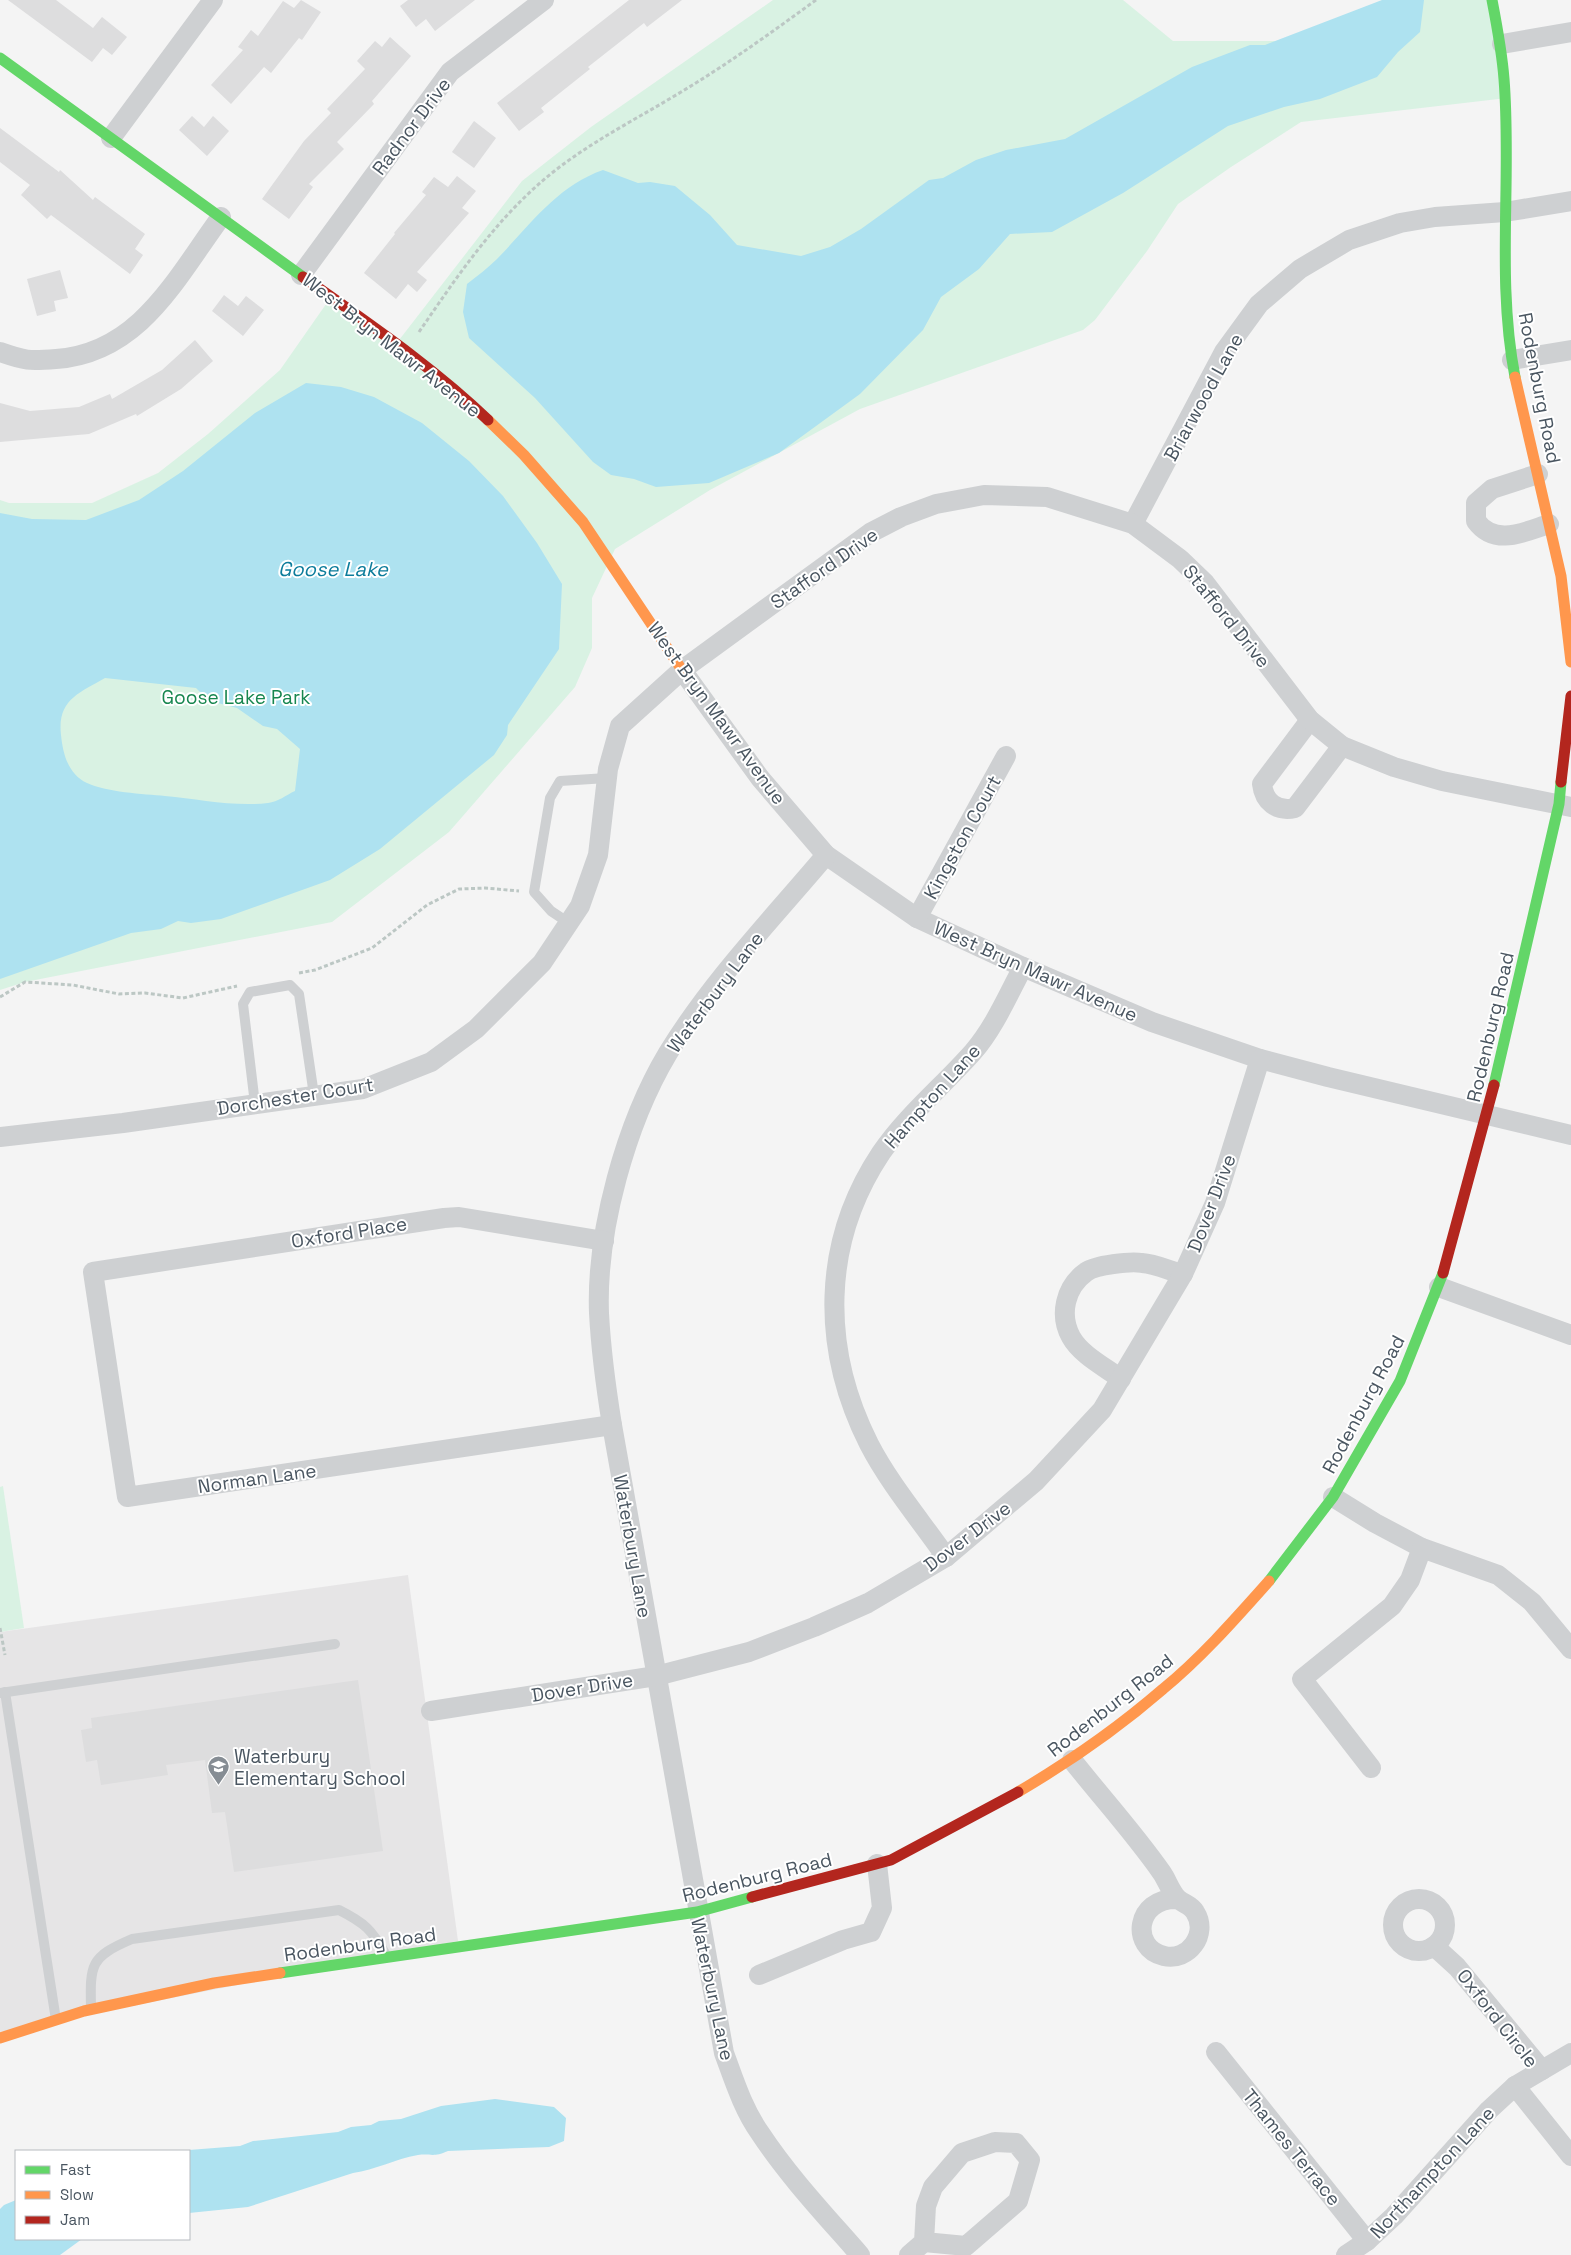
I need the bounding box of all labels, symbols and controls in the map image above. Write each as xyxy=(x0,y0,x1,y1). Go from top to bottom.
street label: Radnor Drive xyxy=(367,73,456,180)
street label: West Bryn Mawr Avenue xyxy=(297,268,486,423)
street label: Rodenburg Road xyxy=(1513,310,1566,466)
street label: Briarwood Lane xyxy=(1158,329,1249,466)
street label: Stafford Drive xyxy=(766,522,883,615)
water label: Goose Lake xyxy=(278,556,389,582)
street label: Stafford Drive xyxy=(1177,560,1276,673)
street label: West Bryn Mawr Avenue xyxy=(642,617,791,810)
park label: Goose Lake Park xyxy=(162,685,310,710)
street label: Kingston Court xyxy=(918,771,1007,904)
street label: West Bryn Mawr Avenue xyxy=(930,915,1141,1028)
street label: Waterbury Lane xyxy=(662,927,769,1058)
street label: Rodenburg Road xyxy=(1461,950,1520,1105)
street label: Hampton Lane xyxy=(879,1039,986,1154)
street label: Dorchester Court xyxy=(215,1072,375,1121)
street label: Dover Drive xyxy=(1181,1151,1242,1256)
street label: Oxford Place xyxy=(289,1211,409,1254)
street label: Rodenburg Road xyxy=(1316,1331,1410,1478)
street label: Norman Lane xyxy=(196,1458,318,1499)
street label: Waterbury Lane xyxy=(608,1472,657,1620)
street label: Dover Drive xyxy=(919,1496,1016,1577)
street label: Rodenburg Road xyxy=(1042,1648,1178,1762)
street label: Dover Drive xyxy=(529,1667,635,1708)
place label: Waterbury Elementary School xyxy=(234,1744,406,1791)
school or university icon: Waterbury Elementary School xyxy=(206,1755,230,1786)
street label: Rodenburg Road xyxy=(680,1847,835,1908)
street label: Waterbury Lane xyxy=(685,1915,740,2063)
street label: Rodenburg Road xyxy=(282,1921,438,1968)
street label: Oxford Circle xyxy=(1451,1964,1544,2073)
street label: Thames Terrace xyxy=(1237,2084,1346,2211)
street label: Northampton Lane xyxy=(1365,2101,1500,2244)
legend xyxy=(15,2150,190,2240)
text: Fast xyxy=(60,2160,91,2179)
text: Slow xyxy=(60,2185,94,2204)
text: Jam xyxy=(60,2210,90,2229)

